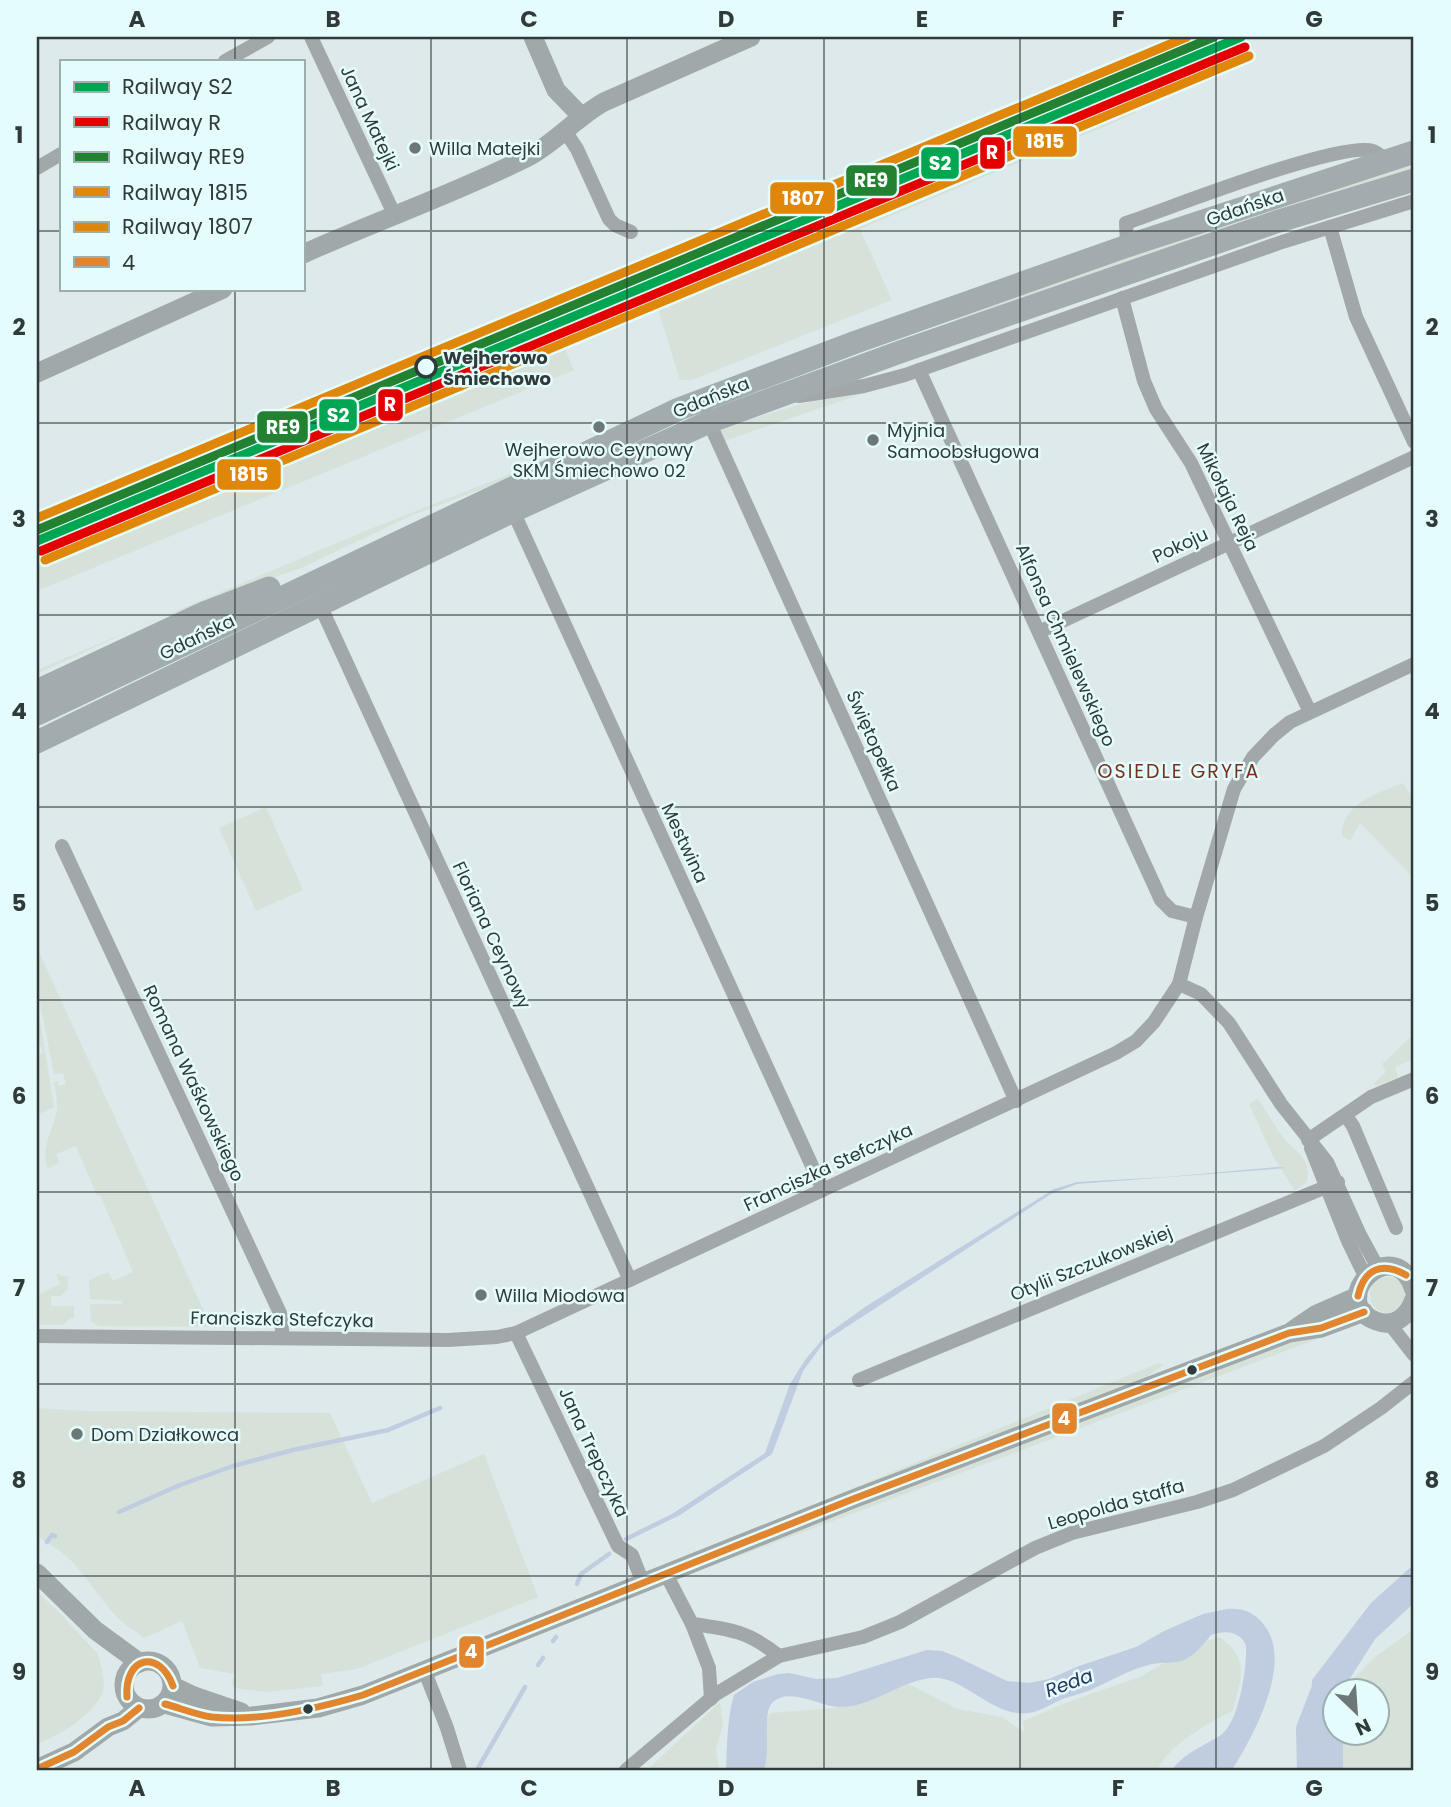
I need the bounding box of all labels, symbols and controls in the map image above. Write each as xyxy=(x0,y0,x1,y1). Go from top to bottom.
text: A xyxy=(129,3,146,35)
text: B xyxy=(325,3,341,35)
text: C xyxy=(520,3,538,35)
text: D xyxy=(718,3,734,35)
text: E xyxy=(916,3,928,35)
text: F xyxy=(1112,3,1124,35)
text: G xyxy=(1305,3,1323,35)
legend xyxy=(60,60,304,290)
street label: Jana Matejki xyxy=(335,61,405,175)
text: Railway S2 xyxy=(122,72,233,101)
text: Railway R xyxy=(122,108,221,137)
text: 1 xyxy=(15,119,23,151)
text: 1 xyxy=(1428,119,1436,151)
line badge: 1815 xyxy=(1012,125,1078,158)
text: 1815 xyxy=(1026,128,1064,155)
place label: Willa Matejki xyxy=(429,136,540,161)
line badge: R xyxy=(979,136,1006,170)
text: R xyxy=(986,139,998,166)
marker: Willa Matejki xyxy=(407,140,423,156)
text: Railway RE9 xyxy=(122,142,245,171)
line badge: S2 xyxy=(920,146,960,180)
text: S2 xyxy=(929,150,951,177)
line badge: RE9 xyxy=(845,164,898,197)
text: RE9 xyxy=(854,167,888,194)
text: Railway 1815 xyxy=(122,178,248,207)
line badge: 1807 xyxy=(769,181,836,215)
street label: Gdańska xyxy=(1203,182,1287,232)
text: 1807 xyxy=(782,185,824,212)
text: Railway 1807 xyxy=(122,212,253,241)
text: 4 xyxy=(122,248,135,277)
text: 2 xyxy=(12,311,26,343)
text: 2 xyxy=(1425,311,1439,343)
place label: Wejherowo Śmiechowo xyxy=(443,345,551,391)
marker: Wejherowo Śmiechowo xyxy=(415,356,437,378)
street label: Gdańska xyxy=(669,370,753,424)
line badge: R xyxy=(377,388,404,422)
text: R xyxy=(384,391,396,418)
line badge: S2 xyxy=(318,398,358,432)
text: S2 xyxy=(327,402,349,429)
line badge: RE9 xyxy=(256,410,309,444)
text: RE9 xyxy=(266,414,300,441)
place label: Myjnia Samoobsługowa xyxy=(887,418,1040,464)
marker: Wejherowo Ceynowy SKM Śmiechowo 02 xyxy=(591,419,607,435)
marker: Myjnia Samoobsługowa xyxy=(865,432,881,448)
place label: Wejherowo Ceynowy SKM Śmiechowo 02 xyxy=(505,437,693,483)
street label: Mikołaja Reja xyxy=(1191,439,1265,555)
line badge: 1815 xyxy=(216,458,282,491)
text: 1815 xyxy=(230,461,268,488)
text: 3 xyxy=(12,503,26,535)
text: 3 xyxy=(1425,503,1439,535)
street label: Pokoju xyxy=(1148,521,1212,569)
street label: Alfonsa Chmielewskiego xyxy=(1010,540,1122,750)
street label: Gdańska xyxy=(155,608,239,666)
street label: Świętopełka xyxy=(841,686,907,796)
text: 4 xyxy=(11,695,27,727)
text: 4 xyxy=(1424,695,1440,727)
district label: OSIEDLE GRYFA xyxy=(1098,758,1260,785)
street label: Mestwina xyxy=(656,799,714,887)
street label: Floriana Ceynowy xyxy=(447,857,537,1013)
text: 5 xyxy=(12,887,26,919)
text: 5 xyxy=(1425,887,1439,919)
street label: Romana Waśkowskiego xyxy=(137,981,251,1185)
text: 6 xyxy=(12,1080,26,1112)
text: 6 xyxy=(1425,1080,1439,1112)
street label: Franciszka Stefczyka xyxy=(740,1117,916,1217)
street label: Otylii Szczukowskiej xyxy=(1006,1219,1176,1307)
text: 7 xyxy=(13,1272,25,1304)
text: 7 xyxy=(1426,1272,1438,1304)
place label: Willa Miodowa xyxy=(495,1283,625,1308)
marker: Willa Miodowa xyxy=(473,1287,489,1303)
street label: Franciszka Stefczyka xyxy=(190,1305,374,1333)
unlabelled marker xyxy=(1185,1363,1199,1377)
street label: Jana Trepczyka xyxy=(553,1383,635,1521)
line badge: 4 xyxy=(1051,1402,1078,1435)
text: 4 xyxy=(1058,1405,1071,1432)
place label: Dom Działkowca xyxy=(91,1422,239,1447)
marker: Dom Działkowca xyxy=(69,1426,85,1442)
text: 8 xyxy=(12,1464,26,1496)
text: 8 xyxy=(1425,1464,1439,1496)
street label: Leopolda Staffa xyxy=(1045,1473,1187,1535)
line badge: 4 xyxy=(458,1635,485,1669)
text: 4 xyxy=(465,1638,478,1665)
text: 9 xyxy=(12,1656,26,1688)
text: 9 xyxy=(1425,1656,1439,1688)
water label: Reda xyxy=(1041,1662,1097,1704)
north arrow xyxy=(1322,1678,1392,1748)
unlabelled marker xyxy=(301,1702,315,1716)
text: N xyxy=(1351,1712,1375,1742)
text: A xyxy=(129,1772,146,1804)
text: B xyxy=(325,1772,341,1804)
text: C xyxy=(520,1772,538,1804)
text: D xyxy=(718,1772,734,1804)
text: E xyxy=(916,1772,928,1804)
text: F xyxy=(1112,1772,1124,1804)
text: G xyxy=(1305,1772,1323,1804)

